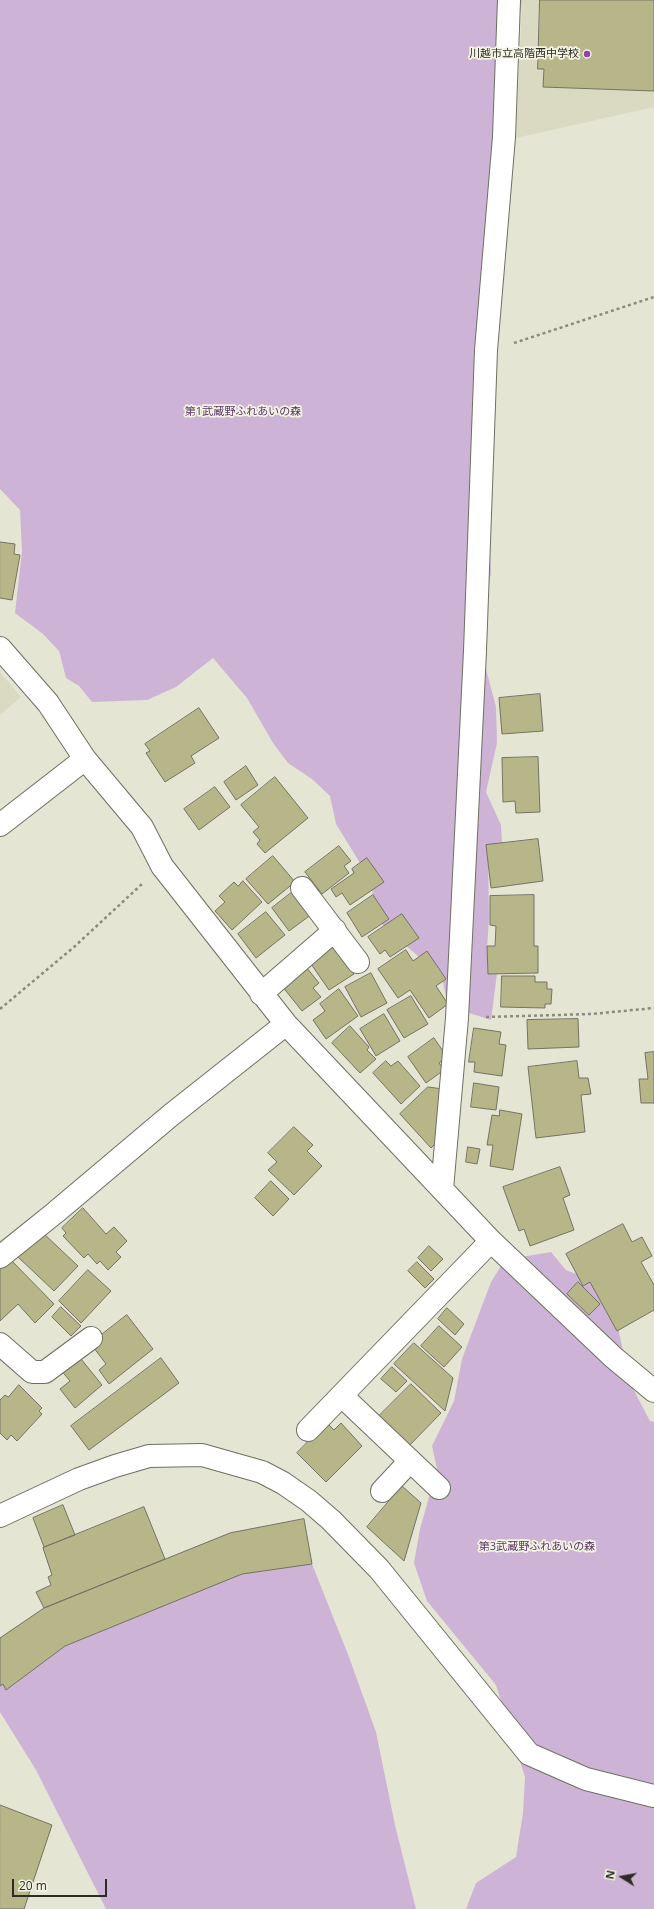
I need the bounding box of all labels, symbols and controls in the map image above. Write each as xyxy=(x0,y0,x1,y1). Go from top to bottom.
place label: 川越市立高階西中学校 xyxy=(469,47,579,61)
marker: 川越市立高階西中学校 xyxy=(582,49,592,59)
park label: 第1武蔵野ふれあいの森 xyxy=(185,405,301,419)
park label: 第3武蔵野ふれあいの森 xyxy=(479,1540,595,1554)
north arrow xyxy=(602,1857,642,1897)
text: N xyxy=(602,1869,618,1880)
scale bar xyxy=(14,1871,109,1897)
text: 20 m xyxy=(19,1877,47,1894)

